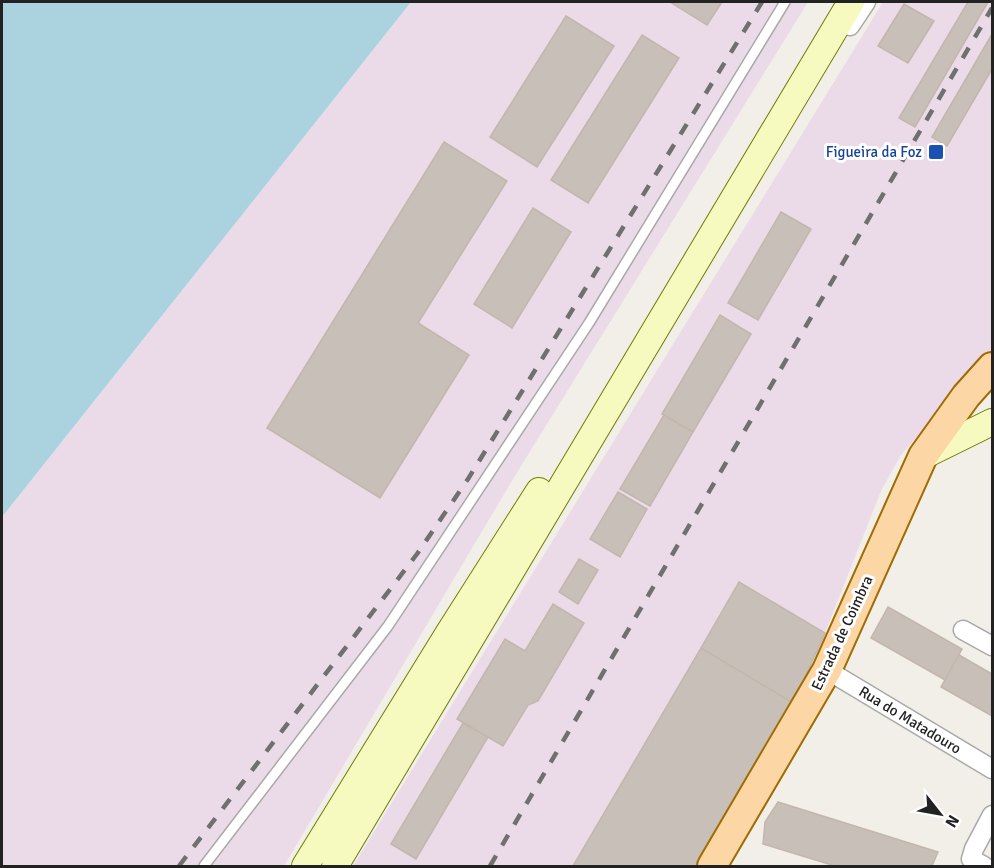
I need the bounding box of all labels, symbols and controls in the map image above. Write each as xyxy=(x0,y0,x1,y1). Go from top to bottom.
place label: Figueira da Foz xyxy=(826,143,922,161)
marker: Figueira da Foz xyxy=(927,143,945,161)
street label: Estrada de Coimbra xyxy=(808,573,876,693)
street label: Rua do Matadouro xyxy=(856,682,965,758)
north arrow xyxy=(910,784,970,844)
text: N xyxy=(941,811,963,831)

